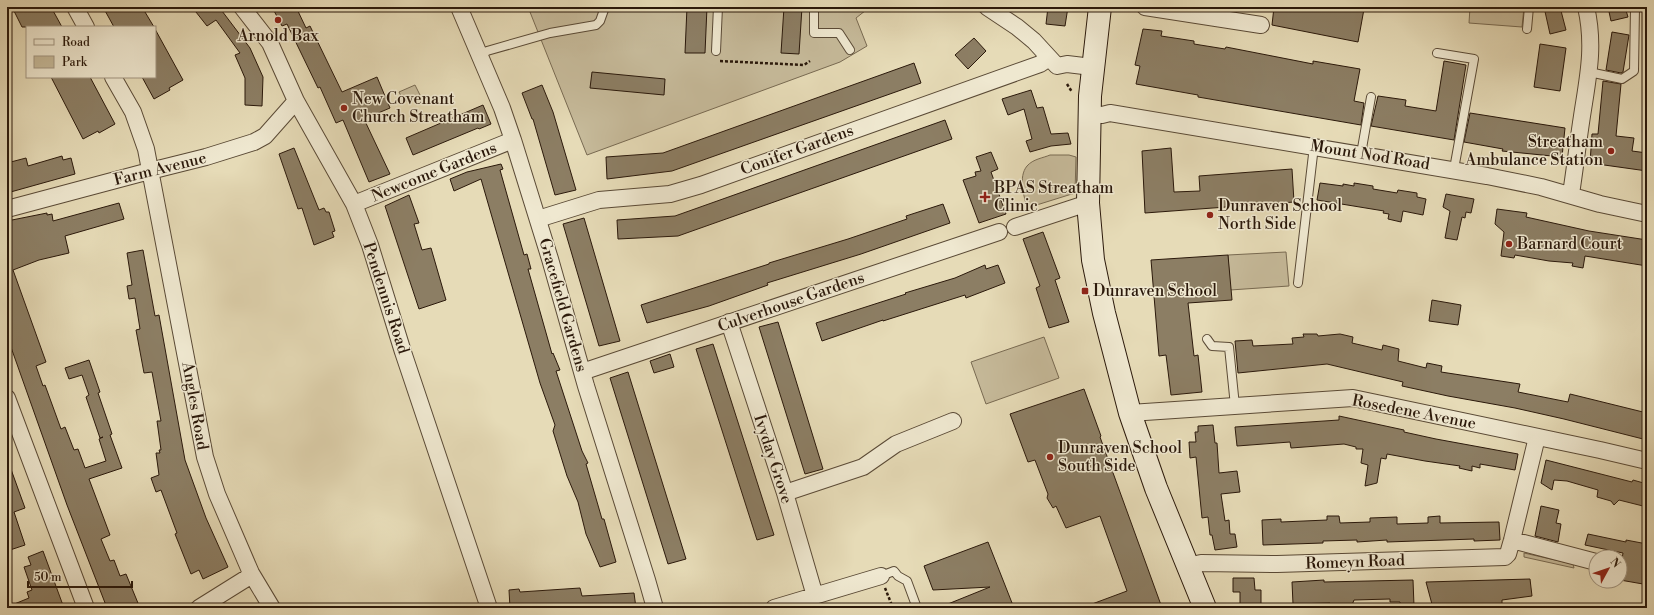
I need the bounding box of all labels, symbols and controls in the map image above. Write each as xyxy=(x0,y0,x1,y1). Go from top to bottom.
marker: Arnold Bax xyxy=(273,15,283,25)
legend xyxy=(26,26,156,78)
place label: Arnold Bax xyxy=(236,26,320,46)
text: Road xyxy=(62,35,90,50)
text: Park xyxy=(62,55,88,70)
place label: New Covenant Church Streatham xyxy=(352,89,484,127)
marker: New Covenant Church Streatham xyxy=(339,103,349,113)
street label: Conifer Gardens xyxy=(738,120,856,180)
place label: Streatham Ambulance Station xyxy=(1464,132,1603,170)
street label: Mount Nod Road xyxy=(1309,136,1431,174)
street label: Newcome Gardens xyxy=(368,138,500,206)
marker: Streatham Ambulance Station xyxy=(1606,146,1616,156)
street label: Farm Avenue xyxy=(112,148,208,190)
place label: BPAS Streatham Clinic xyxy=(993,178,1114,216)
marker: BPAS Streatham Clinic xyxy=(979,191,991,203)
place label: Dunraven School North Side xyxy=(1218,196,1342,234)
marker: Dunraven School North Side xyxy=(1205,210,1215,220)
place label: Barnard Court xyxy=(1516,234,1623,254)
street label: Gracefield Gardens xyxy=(534,236,592,374)
marker: Barnard Court xyxy=(1504,239,1514,249)
street label: Pendennis Road xyxy=(358,240,414,356)
street label: Culverhouse Gardens xyxy=(715,268,867,336)
place label: Dunraven School xyxy=(1093,281,1217,301)
marker: Dunraven School xyxy=(1080,286,1090,296)
street label: Angles Road xyxy=(177,359,213,452)
street label: Rosedene Avenue xyxy=(1350,390,1478,434)
street label: Ivyday Grove xyxy=(749,412,797,506)
place label: Dunraven School South Side xyxy=(1058,438,1182,476)
marker: Dunraven School South Side xyxy=(1045,452,1055,462)
north arrow xyxy=(1588,549,1628,589)
street label: Romeyn Road xyxy=(1305,550,1405,574)
text: N xyxy=(1607,555,1623,571)
scale bar xyxy=(28,563,132,589)
text: 50 m xyxy=(34,570,62,585)

